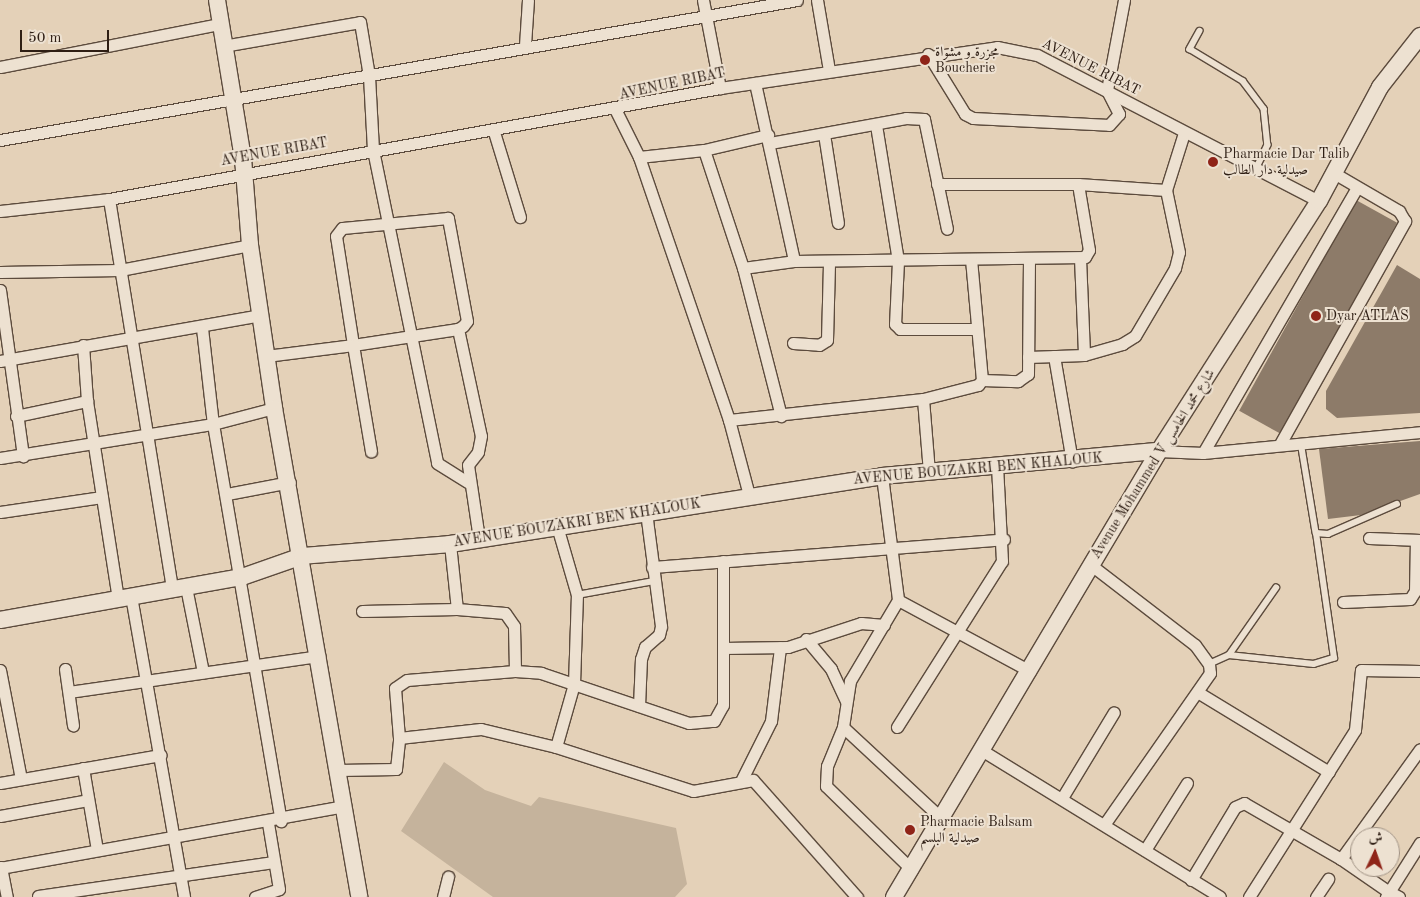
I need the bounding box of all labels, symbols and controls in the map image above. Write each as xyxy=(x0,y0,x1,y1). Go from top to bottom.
scale bar xyxy=(22,20,111,52)
text: 50 m xyxy=(28,31,62,46)
street label: AVENUE RIBAT xyxy=(1039,35,1143,99)
place label: مجزرة و مشواة Boucherie xyxy=(935,44,999,76)
marker: مجزرة و مشواة Boucherie xyxy=(919,54,931,66)
street label: AVENUE RIBAT xyxy=(617,65,727,103)
street label: AVENUE RIBAT xyxy=(219,134,329,170)
place label: Pharmacie Dar Talib صيدلية دار الطالب xyxy=(1223,146,1349,178)
marker: Pharmacie Dar Talib صيدلية دار الطالب xyxy=(1207,156,1219,168)
place label: Dyar ATLAS xyxy=(1326,308,1409,324)
marker: Dyar ATLAS xyxy=(1310,310,1322,322)
street label: Avenue Mohammed V شارع محمد الخامس xyxy=(1087,366,1219,562)
street label: AVENUE BOUZAKRI BEN KHALOUK xyxy=(852,450,1104,488)
street label: AVENUE BOUZAKRI BEN KHALOUK xyxy=(452,495,702,551)
place label: Pharmacie Balsam صيدلية البلسم xyxy=(920,814,1033,846)
marker: Pharmacie Balsam صيدلية البلسم xyxy=(904,824,916,836)
north arrow xyxy=(1350,827,1400,877)
text: ش xyxy=(1368,831,1383,845)

